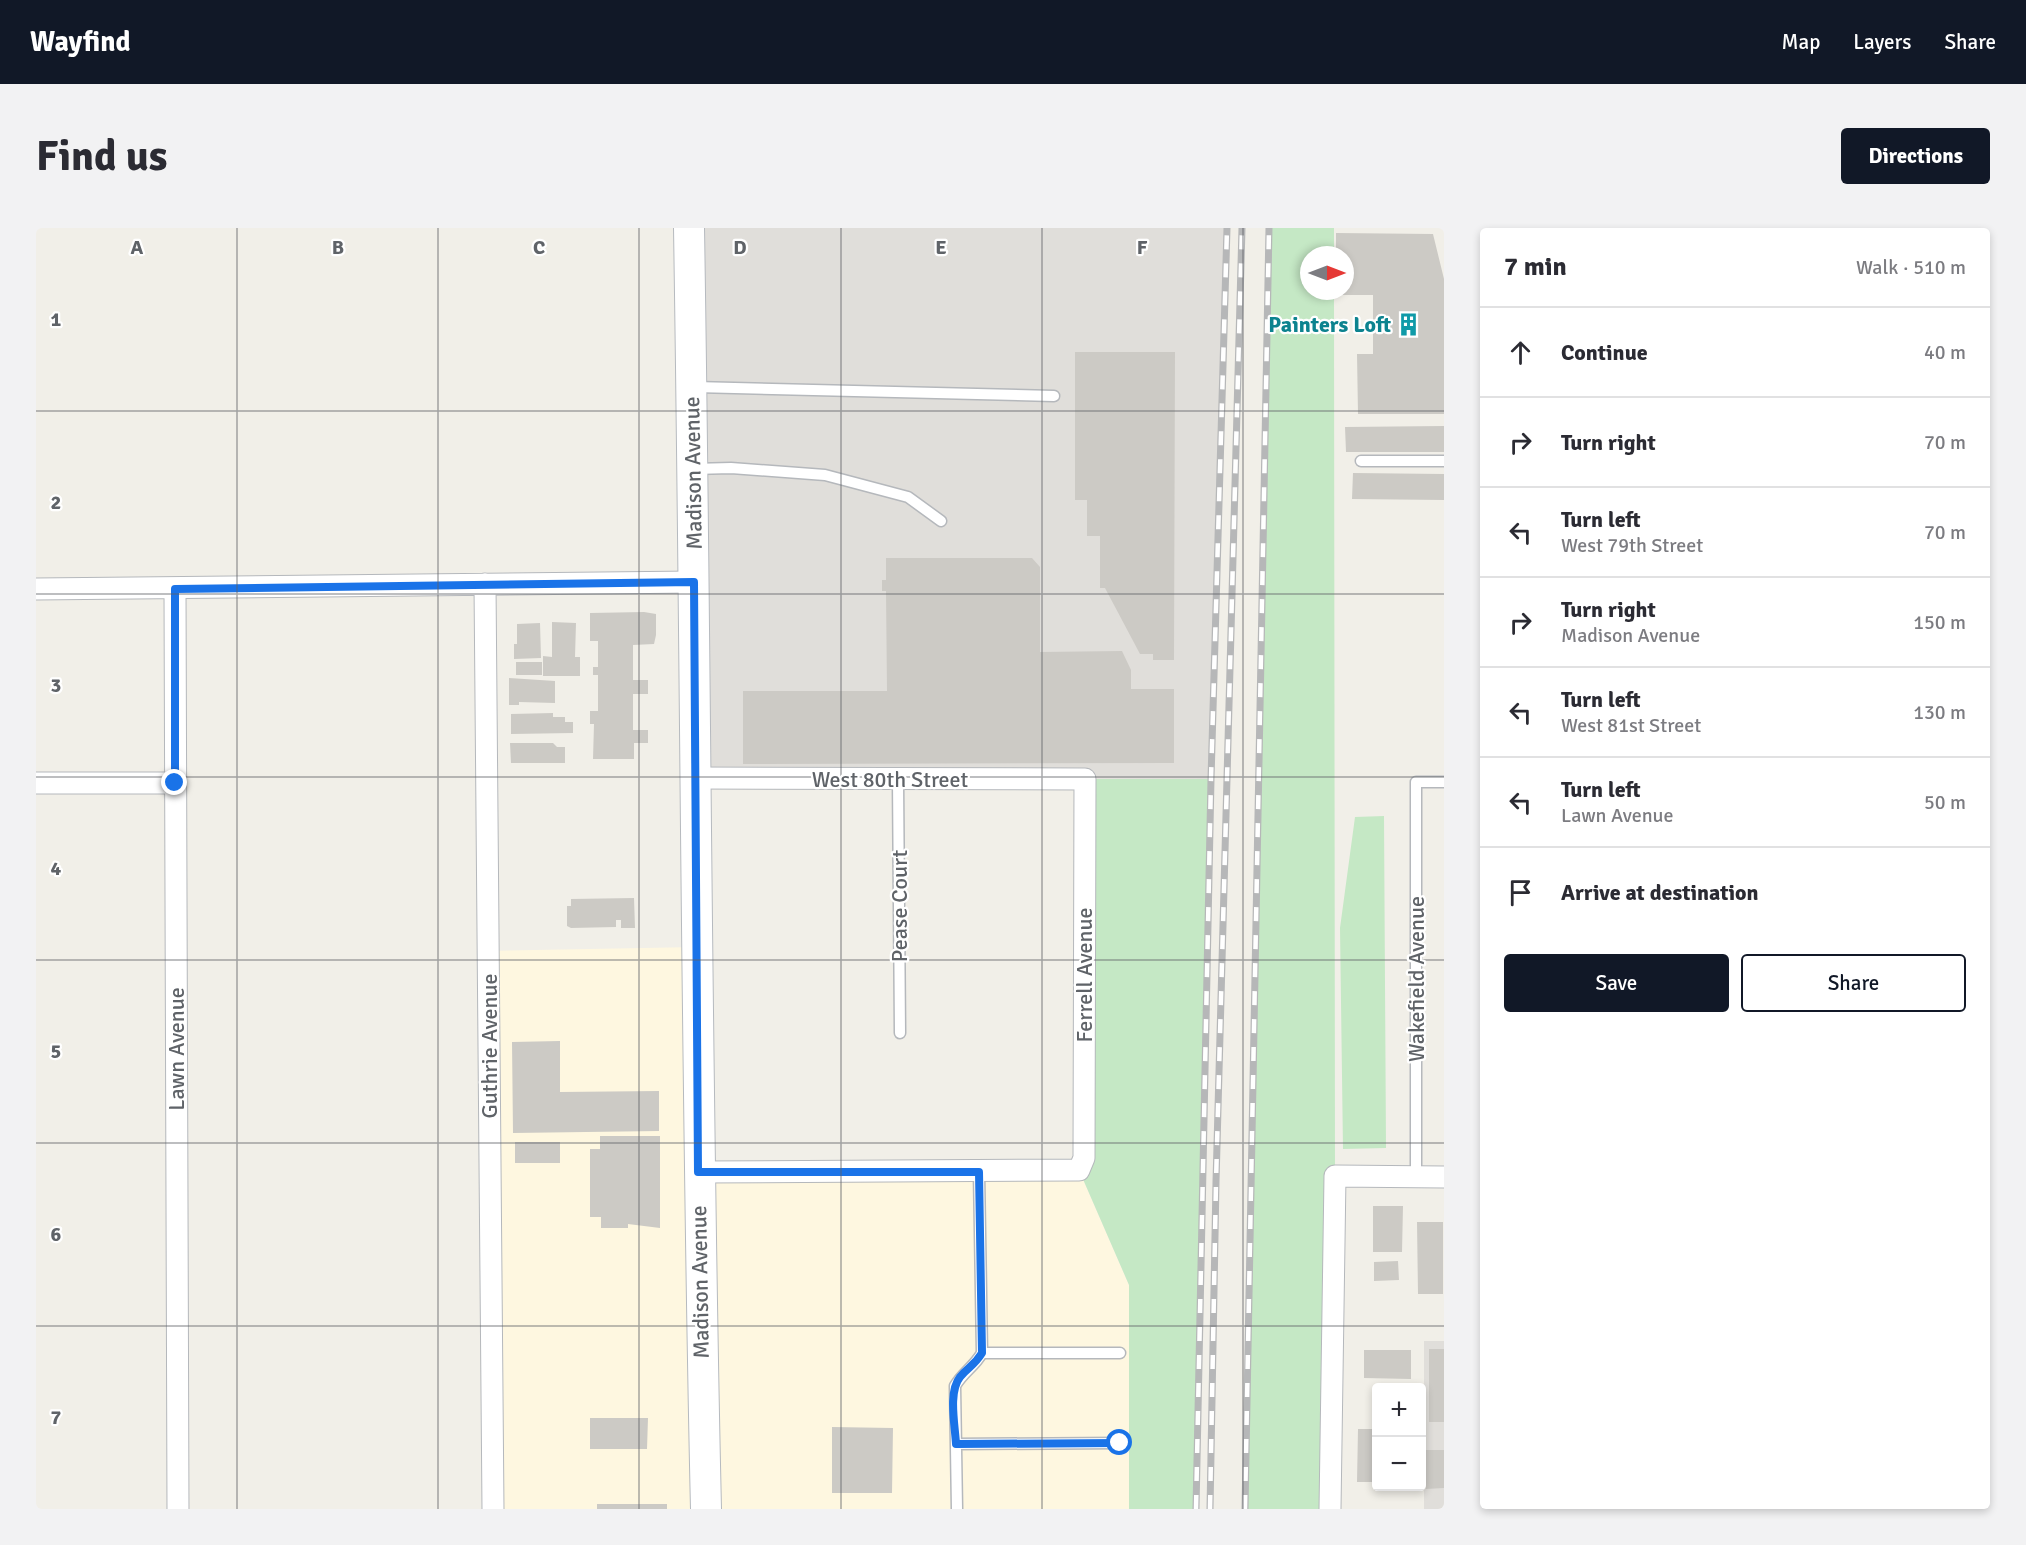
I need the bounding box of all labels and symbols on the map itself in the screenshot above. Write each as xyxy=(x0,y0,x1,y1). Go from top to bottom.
text: A xyxy=(131,235,144,260)
text: B xyxy=(332,235,344,260)
text: C xyxy=(533,235,545,260)
text: D xyxy=(733,235,747,260)
text: E xyxy=(935,235,947,260)
text: F xyxy=(1137,235,1148,260)
north arrow xyxy=(1300,246,1354,300)
text: 1 xyxy=(51,307,62,332)
place label: Painters Loft xyxy=(1268,311,1391,338)
building icon: Painters Loft xyxy=(1396,311,1422,337)
street label: Madison Avenue xyxy=(678,396,708,550)
text: 2 xyxy=(51,490,61,515)
text: 3 xyxy=(51,673,61,698)
street label: West 80th Street xyxy=(812,766,969,793)
route end xyxy=(161,769,187,795)
street label: Pease Court xyxy=(886,850,913,962)
text: 4 xyxy=(51,856,62,881)
street label: Wakefield Avenue xyxy=(1403,896,1430,1062)
street label: Ferrell Avenue xyxy=(1071,908,1098,1042)
street label: Guthrie Avenue xyxy=(476,974,503,1118)
street label: Lawn Avenue xyxy=(163,987,190,1111)
text: 5 xyxy=(51,1039,61,1064)
street label: Madison Avenue xyxy=(685,1205,715,1359)
text: 6 xyxy=(51,1222,62,1247)
text: 7 xyxy=(51,1405,62,1430)
route start xyxy=(1106,1429,1132,1455)

